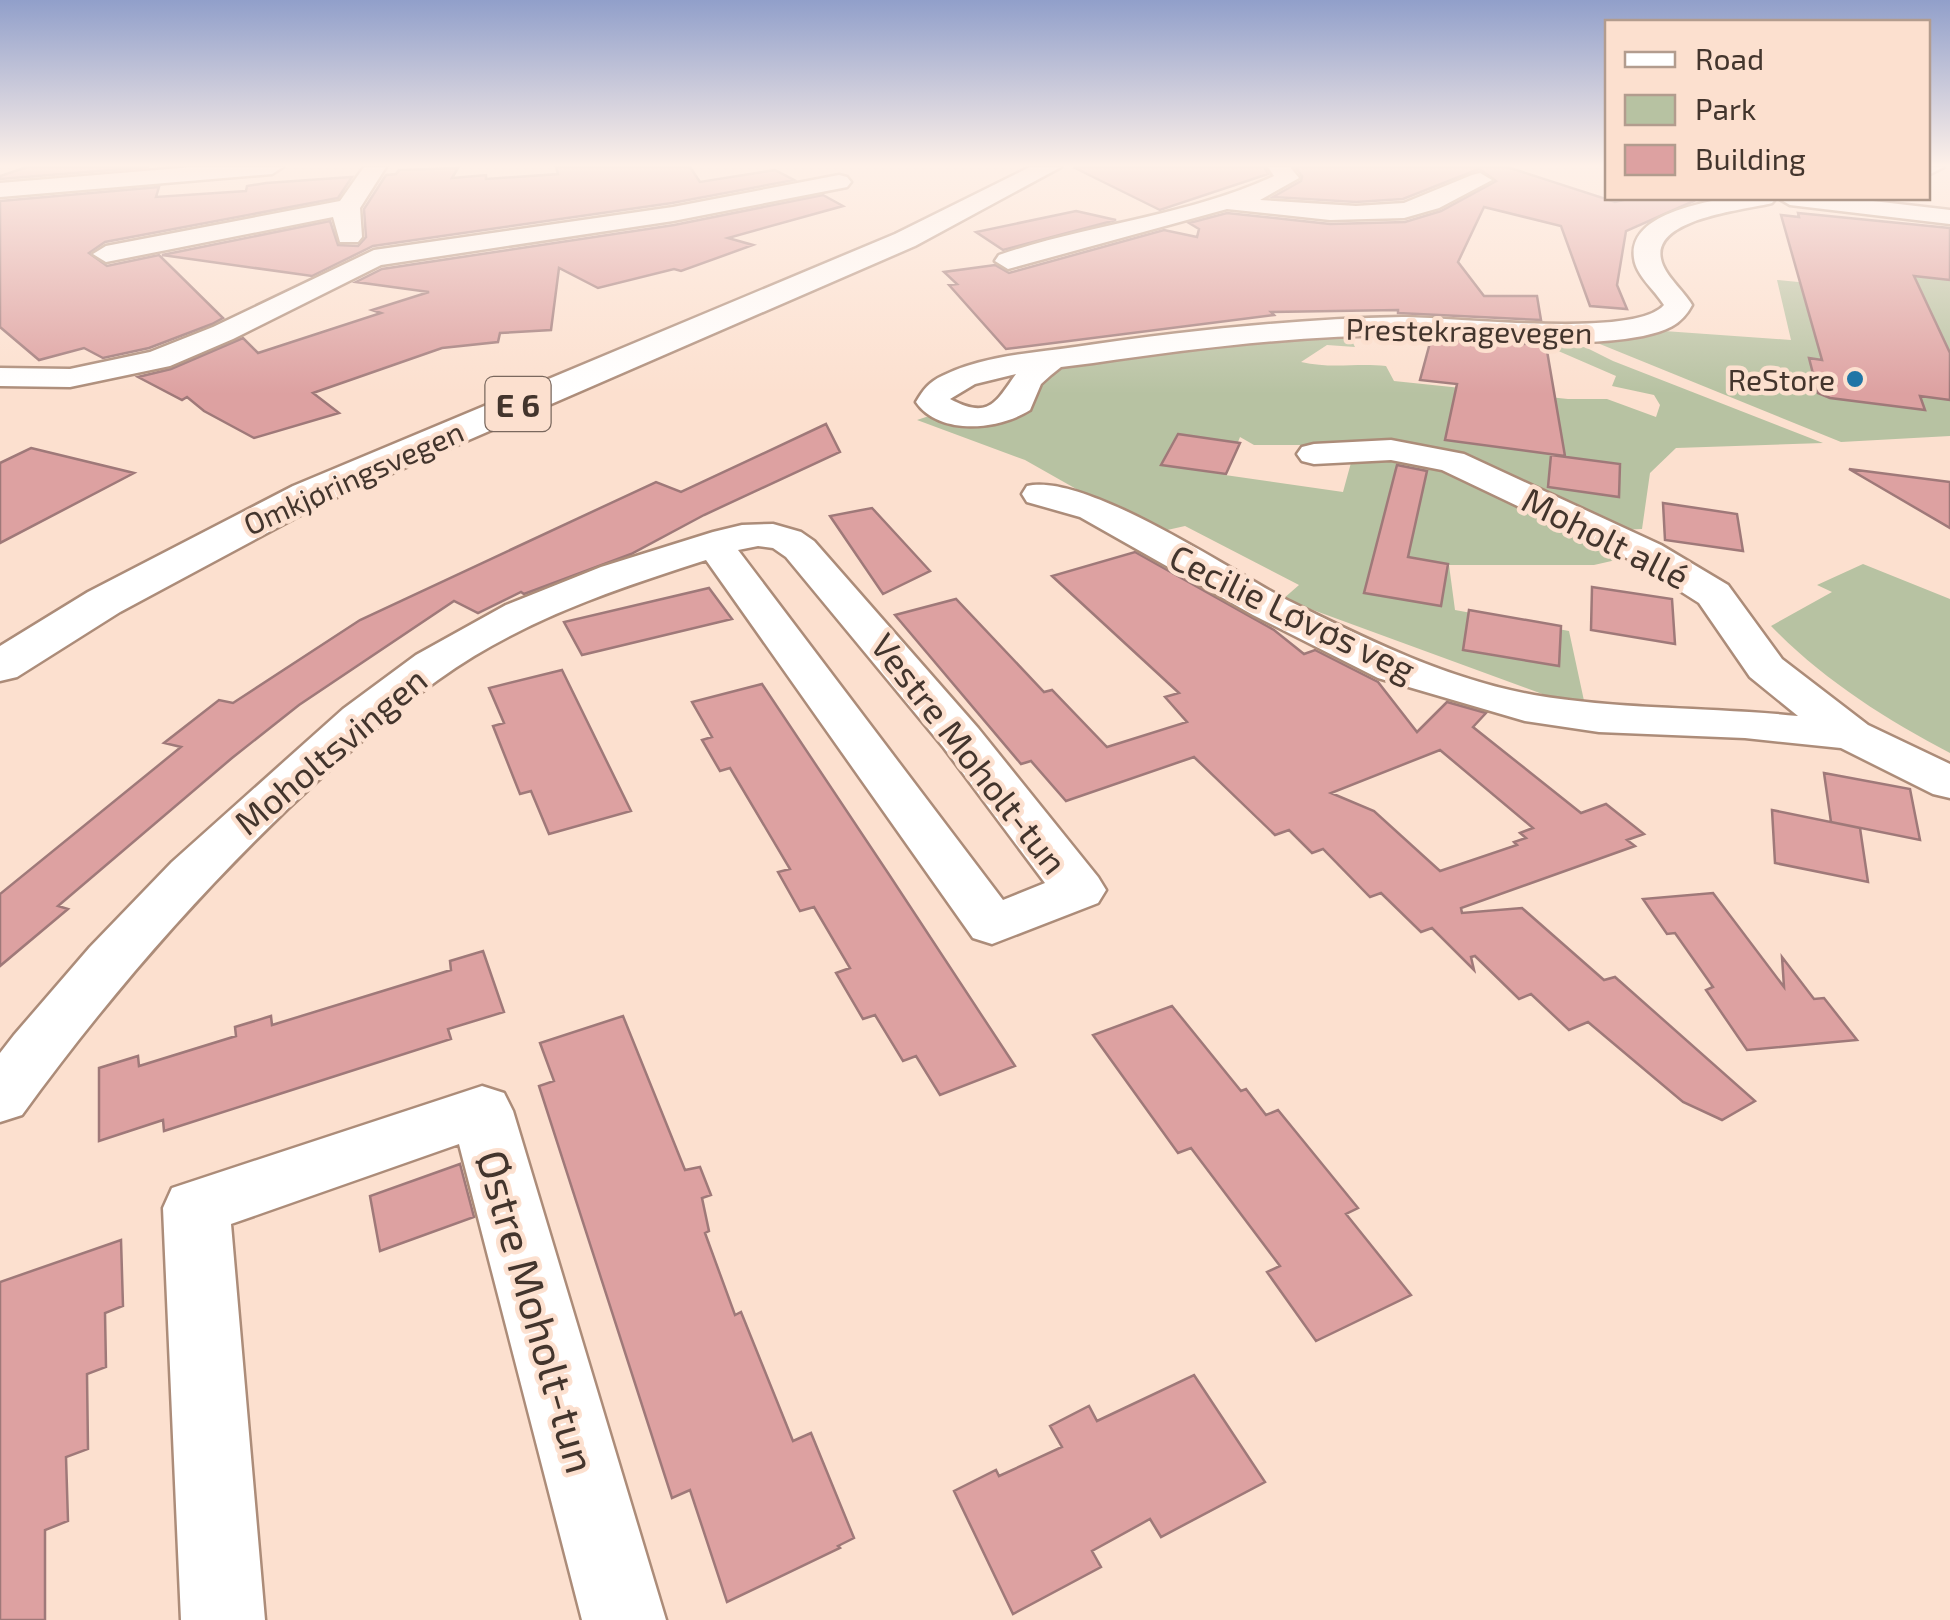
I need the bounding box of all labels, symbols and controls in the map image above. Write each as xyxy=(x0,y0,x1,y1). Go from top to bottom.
legend xyxy=(1605,20,1930,200)
text: Road xyxy=(1695,40,1764,76)
text: Park xyxy=(1695,90,1756,126)
text: Building xyxy=(1695,140,1806,176)
street label: Prestekragevegen xyxy=(1345,310,1593,350)
place label: ReStore xyxy=(1728,361,1835,397)
marker: ReStore xyxy=(1844,368,1866,390)
road number: E 6 xyxy=(486,377,550,431)
street label: Omkjøringsvegen xyxy=(237,412,469,542)
street label: Moholt allé xyxy=(1516,477,1696,597)
street label: Cecilie Løvøs veg xyxy=(1163,534,1423,690)
street label: Vestre Moholt-tun xyxy=(863,625,1077,881)
street label: Moholtsvingen xyxy=(225,657,435,843)
street label: Østre Moholt-tun xyxy=(468,1144,608,1478)

